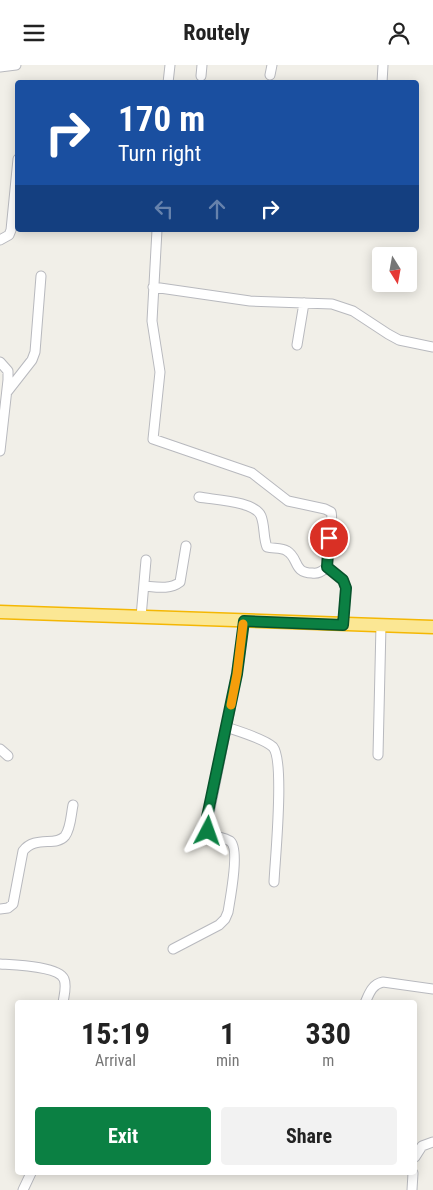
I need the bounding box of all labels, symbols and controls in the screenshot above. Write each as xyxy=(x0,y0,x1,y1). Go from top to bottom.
icon: menu xyxy=(20,19,48,47)
icon: person xyxy=(385,19,413,47)
text: Routely xyxy=(183,20,250,45)
text: 170 m xyxy=(118,99,205,140)
icon: right xyxy=(35,100,100,165)
text: Turn right xyxy=(118,141,201,166)
icon: left xyxy=(150,195,178,223)
icon: ahead xyxy=(203,195,231,223)
icon: right xyxy=(256,195,284,223)
north arrow xyxy=(372,247,418,293)
map controls xyxy=(372,247,417,292)
pin xyxy=(308,517,350,559)
icon: arrive xyxy=(315,524,343,552)
position arrow xyxy=(181,804,233,856)
text: 15:19 xyxy=(81,1016,150,1051)
text: 1 xyxy=(220,1016,235,1051)
text: 330 xyxy=(305,1016,351,1051)
text: Arrival xyxy=(95,1051,136,1070)
text: min xyxy=(216,1051,239,1070)
text: m xyxy=(322,1051,334,1070)
button: Exit xyxy=(35,1107,211,1165)
button: Share xyxy=(221,1107,397,1165)

